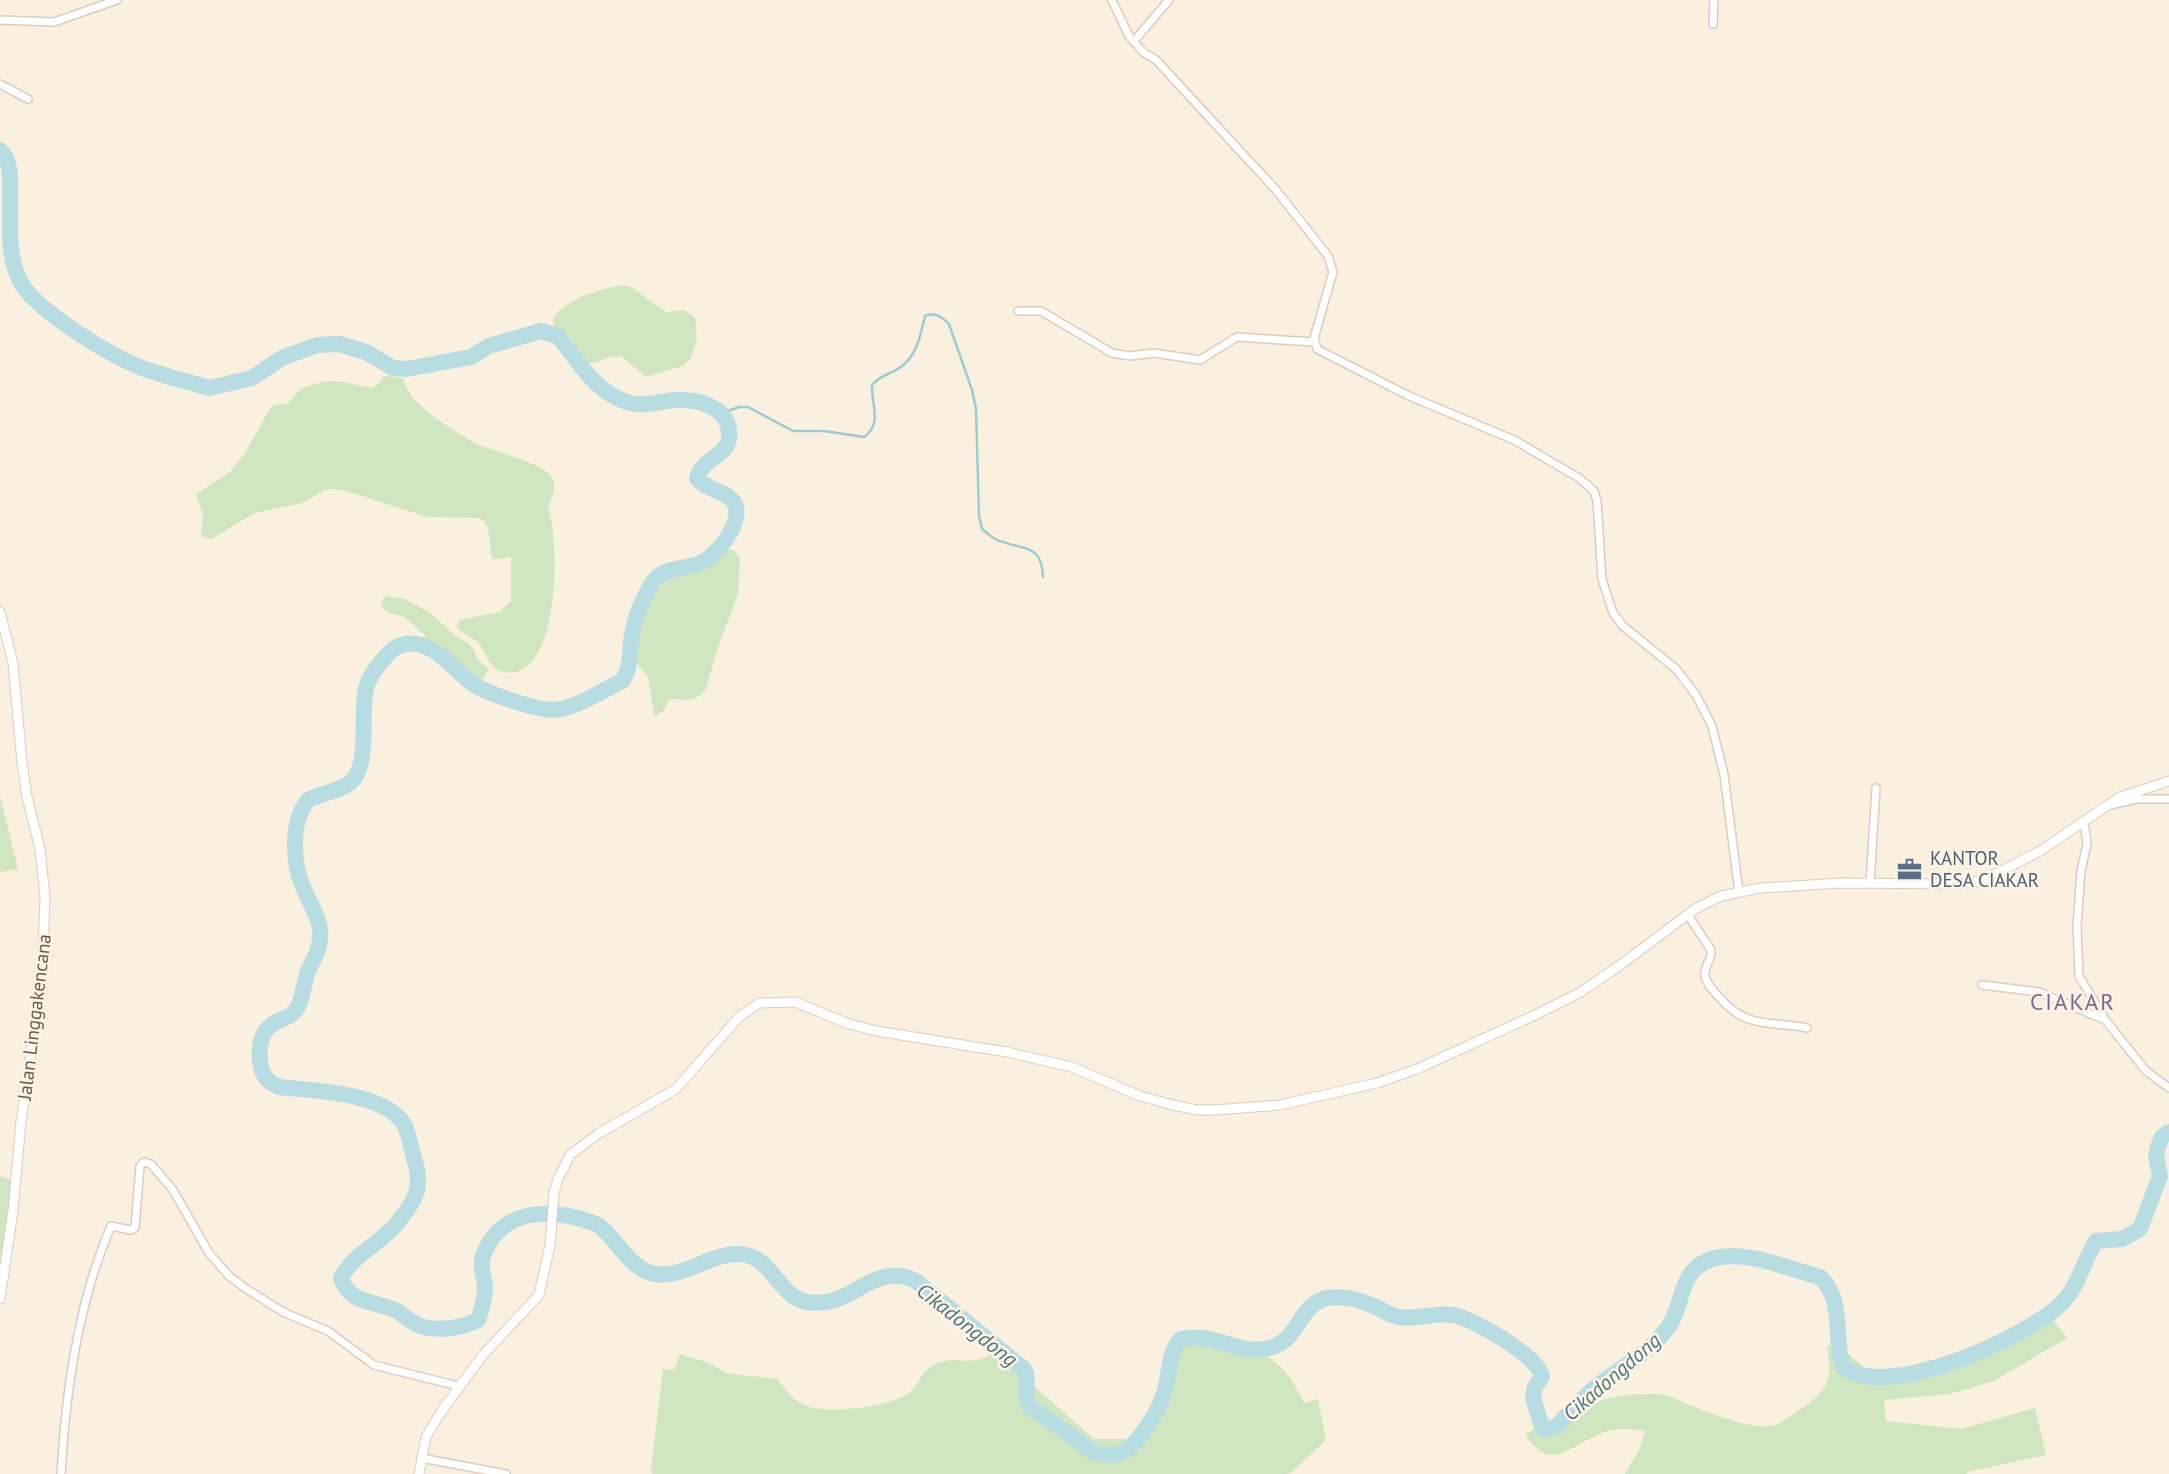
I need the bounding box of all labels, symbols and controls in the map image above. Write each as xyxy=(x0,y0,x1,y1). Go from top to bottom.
place label: KANTOR DESA CIAKAR xyxy=(1930,846,2039,892)
office icon: KANTOR DESA CIAKAR xyxy=(1896,855,1924,883)
street label: Jalan Linggakencana xyxy=(12,933,56,1102)
district label: CIAKAR xyxy=(2030,987,2116,1016)
water label: Cikadongdong xyxy=(911,1277,1024,1373)
water label: Cikadongdong xyxy=(1557,1326,1666,1426)

